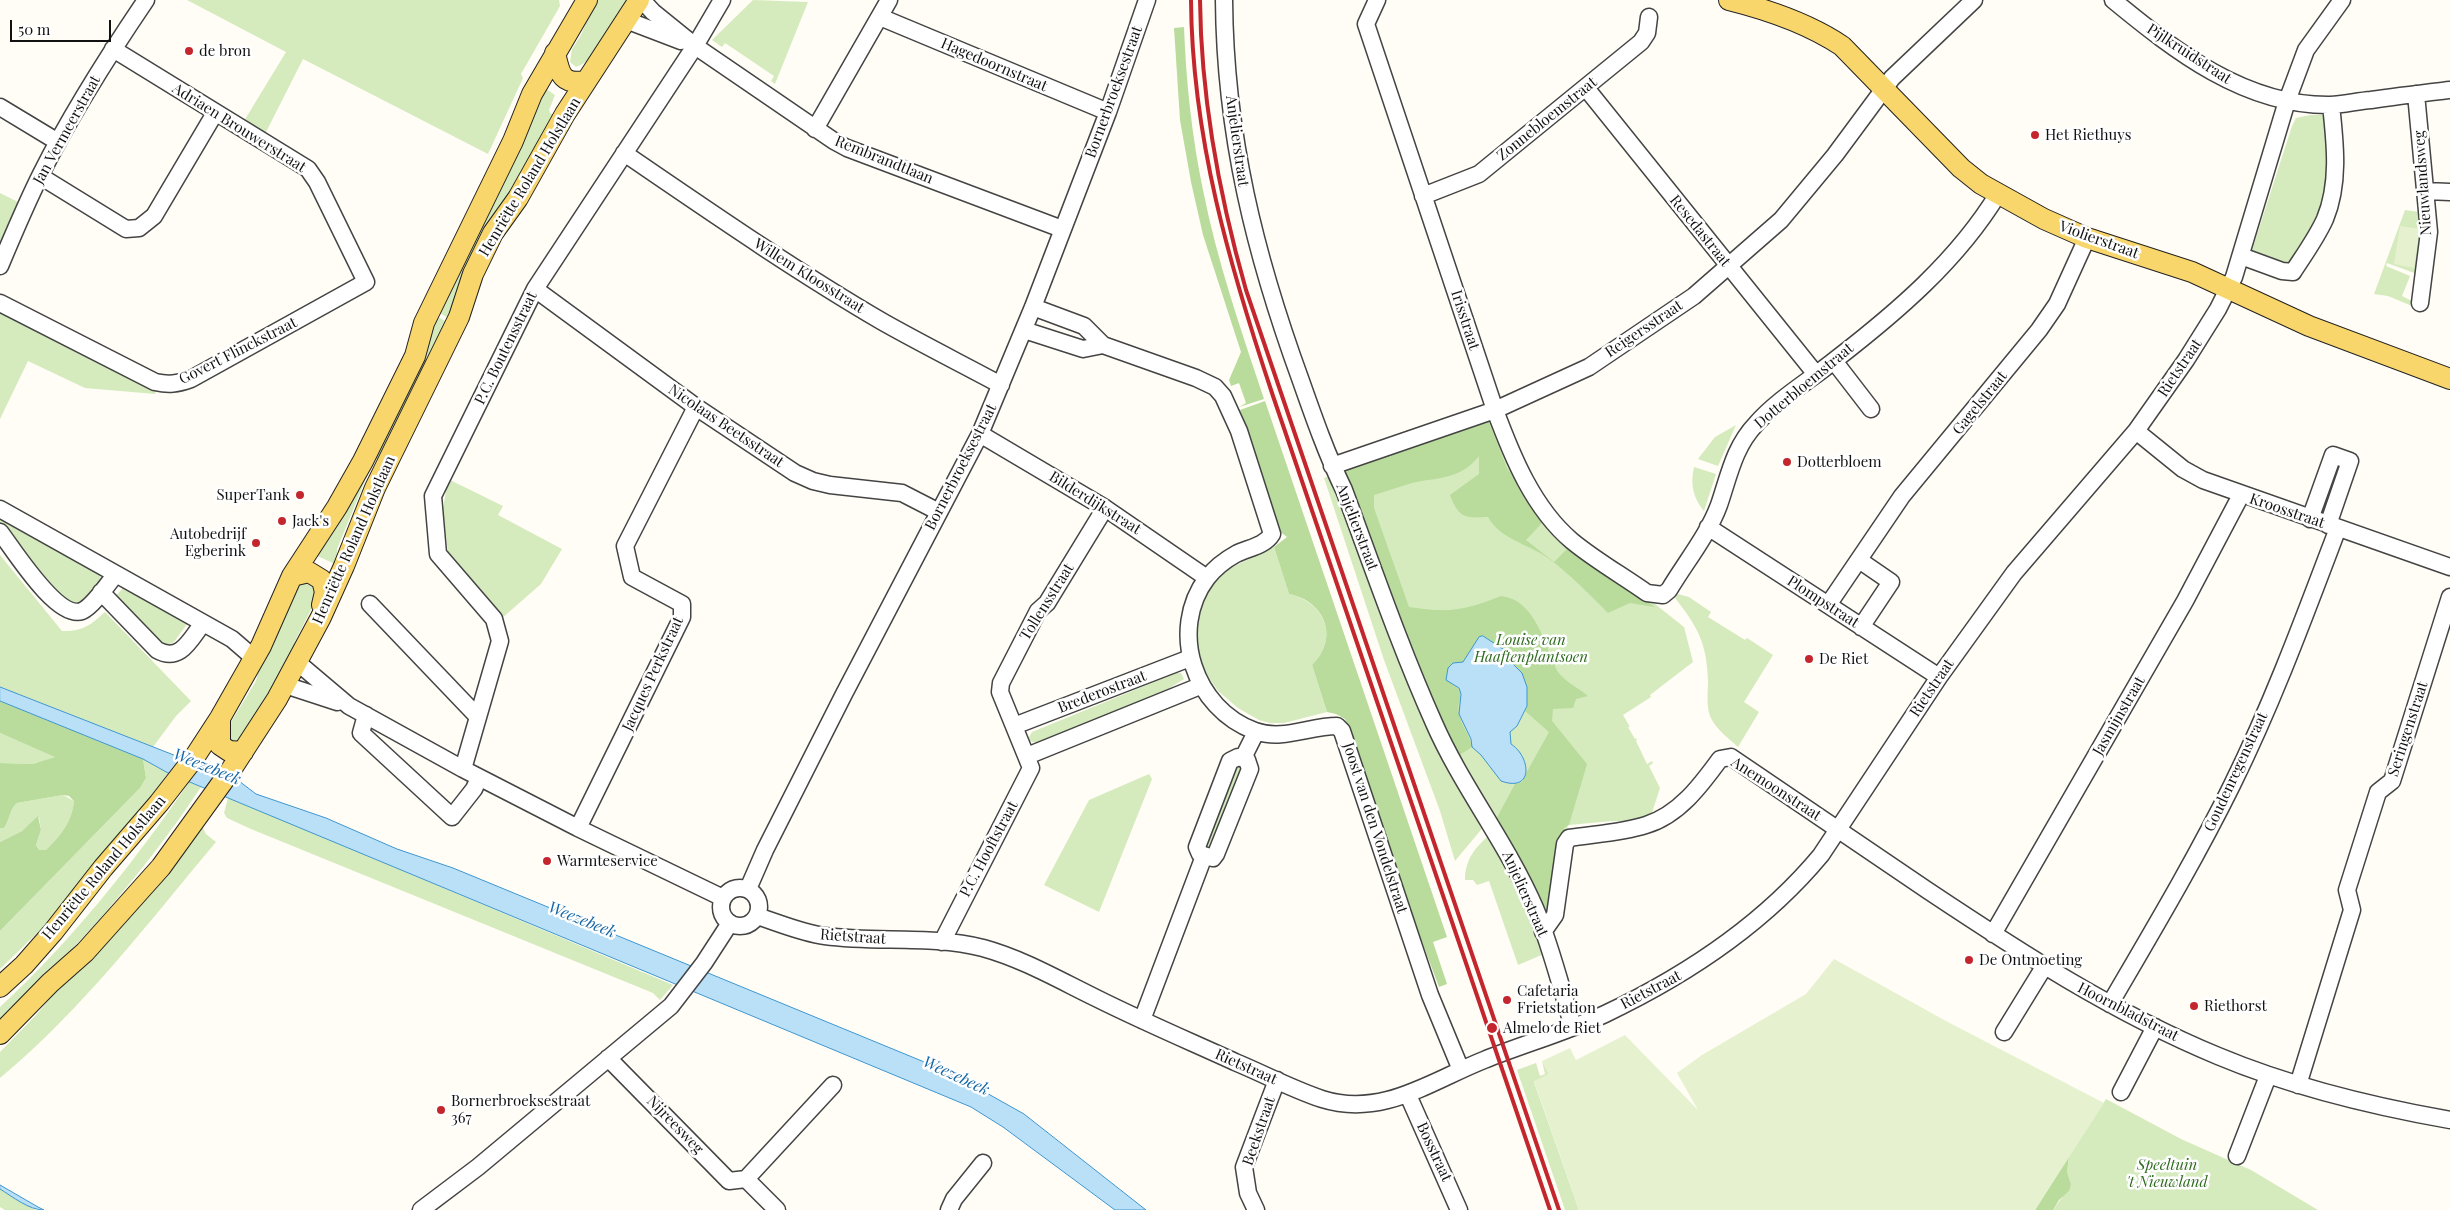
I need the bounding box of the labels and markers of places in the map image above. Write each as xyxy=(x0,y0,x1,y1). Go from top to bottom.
place label: de bron xyxy=(199,42,251,60)
marker: de bron xyxy=(183,45,195,57)
place label: Het Riethuys xyxy=(2045,126,2131,144)
marker: Het Riethuys xyxy=(2029,129,2041,141)
place label: Dotterbloem xyxy=(1797,453,1882,471)
marker: Dotterbloem xyxy=(1781,456,1793,468)
place label: SuperTank xyxy=(216,486,290,504)
marker: SuperTank xyxy=(294,489,306,501)
place label: Jack's xyxy=(292,512,329,530)
marker: Jack's xyxy=(276,515,288,527)
place label: Autobedrijf Egberink xyxy=(170,525,246,560)
marker: Autobedrijf Egberink xyxy=(250,537,262,549)
place label: De Riet xyxy=(1819,650,1868,668)
marker: De Riet xyxy=(1803,653,1815,665)
place label: Warmteservice xyxy=(557,852,658,870)
marker: Warmteservice xyxy=(541,855,553,867)
place label: De Ontmoeting xyxy=(1979,951,2082,969)
marker: De Ontmoeting xyxy=(1963,954,1975,966)
place label: Cafetaria Frietstation xyxy=(1517,982,1596,1017)
marker: Cafetaria Frietstation xyxy=(1501,994,1513,1006)
place label: Riethorst xyxy=(2204,997,2267,1015)
marker: Riethorst xyxy=(2188,1000,2200,1012)
place label: Almelo de Riet xyxy=(1503,1019,1601,1037)
marker: Almelo de Riet xyxy=(1485,1021,1499,1035)
place label: Bornerbroeksestraat 367 xyxy=(451,1092,590,1127)
marker: Bornerbroeksestraat 367 xyxy=(435,1104,447,1116)

